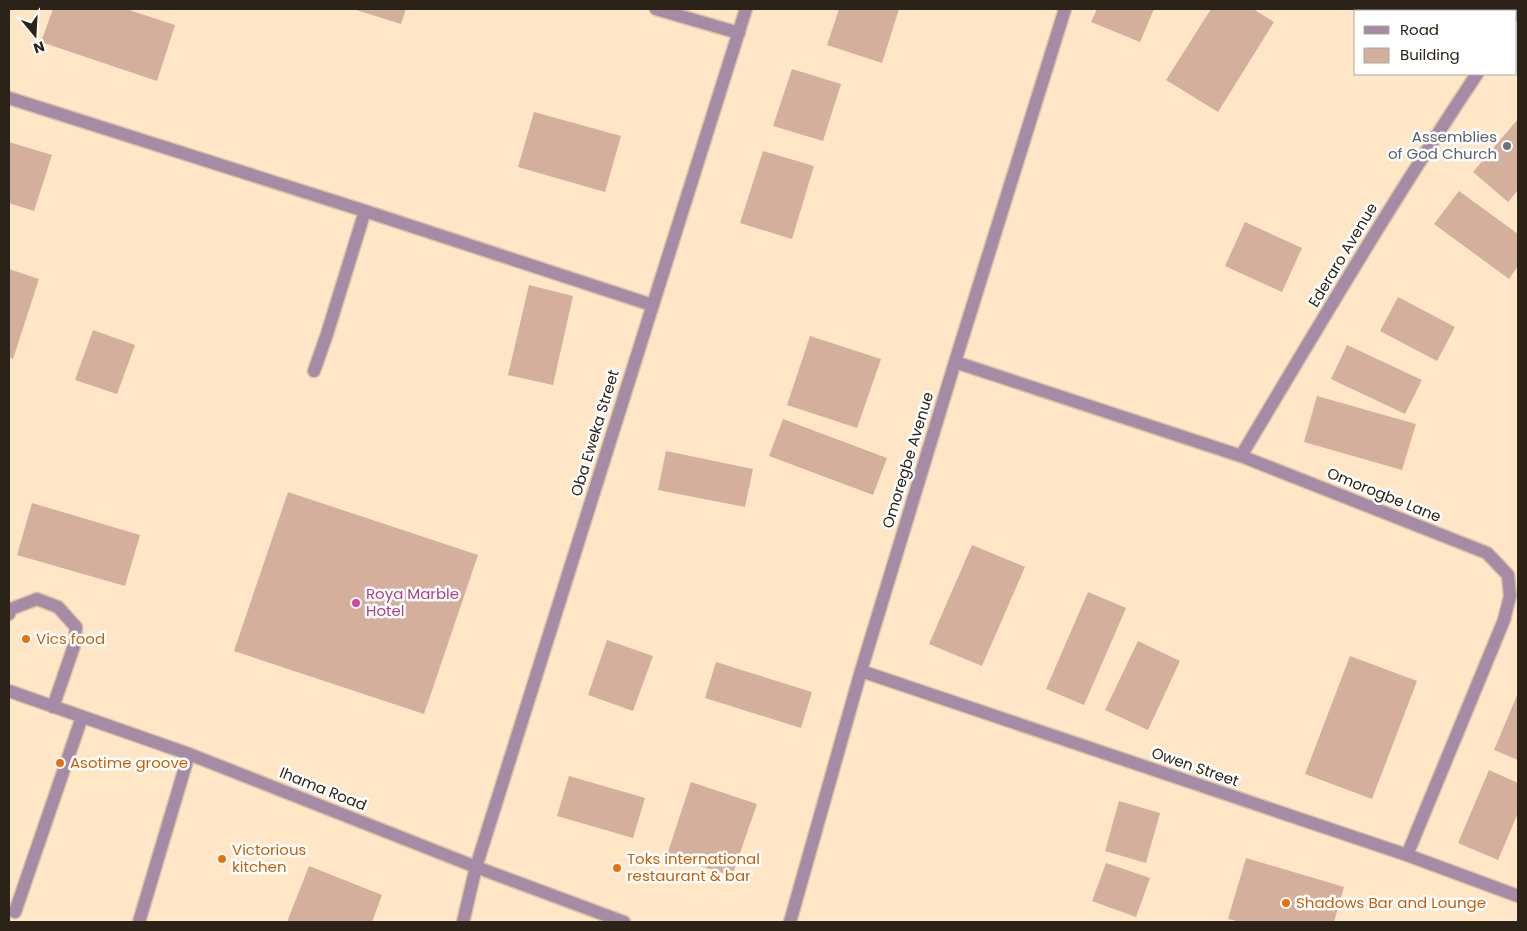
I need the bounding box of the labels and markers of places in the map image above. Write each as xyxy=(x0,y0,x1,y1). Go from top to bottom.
place label: Assemblies of God Church xyxy=(1388,126,1497,164)
marker: Assemblies of God Church xyxy=(1501,140,1513,152)
place label: Roya Marble Hotel xyxy=(366,583,459,621)
marker: Roya Marble Hotel xyxy=(350,597,362,609)
place label: Vics food xyxy=(36,628,105,649)
marker: Vics food xyxy=(20,633,32,645)
place label: Asotime groove xyxy=(70,752,188,773)
marker: Asotime groove xyxy=(54,757,66,769)
place label: Victorious kitchen xyxy=(232,839,306,877)
place label: Toks international restaurant & bar xyxy=(627,848,760,886)
marker: Victorious kitchen xyxy=(216,853,228,865)
marker: Toks international restaurant & bar xyxy=(611,862,623,874)
place label: Shadows Bar and Lounge xyxy=(1296,892,1486,913)
marker: Shadows Bar and Lounge xyxy=(1280,897,1292,909)

